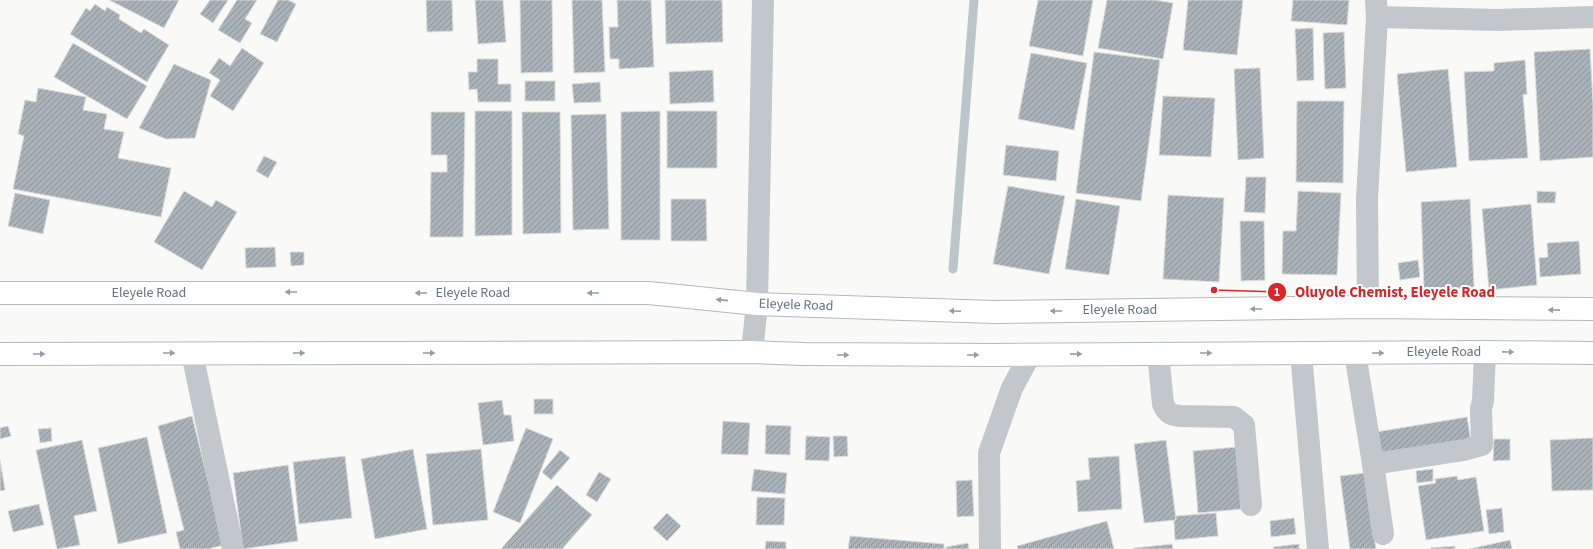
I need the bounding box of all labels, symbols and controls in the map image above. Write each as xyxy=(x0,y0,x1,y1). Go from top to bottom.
callout: Oluyole Chemist, Eleyele Road xyxy=(1267,278,1503,305)
text: Oluyole Chemist, Eleyele Road xyxy=(1295,282,1495,303)
street label: Eleyele Road xyxy=(112,283,186,303)
street label: Eleyele Road xyxy=(436,283,510,303)
text: 1 xyxy=(1274,284,1280,301)
one-way arrow xyxy=(284,289,297,295)
one-way arrow xyxy=(414,290,427,296)
one-way arrow xyxy=(586,290,599,296)
street label: Eleyele Road xyxy=(758,294,834,316)
one-way arrow xyxy=(716,297,729,304)
street label: Eleyele Road xyxy=(1083,300,1157,320)
one-way arrow xyxy=(1249,306,1262,312)
one-way arrow xyxy=(949,307,961,314)
one-way arrow xyxy=(1547,307,1560,313)
one-way arrow xyxy=(1049,308,1062,314)
street label: Eleyele Road xyxy=(1407,342,1481,362)
one-way arrow xyxy=(1502,349,1515,355)
one-way arrow xyxy=(163,350,176,356)
one-way arrow xyxy=(293,350,306,356)
one-way arrow xyxy=(423,350,436,356)
one-way arrow xyxy=(1200,350,1213,356)
one-way arrow xyxy=(1372,350,1385,356)
one-way arrow xyxy=(33,351,46,357)
one-way arrow xyxy=(1070,351,1083,357)
one-way arrow xyxy=(837,352,850,358)
one-way arrow xyxy=(967,352,980,358)

